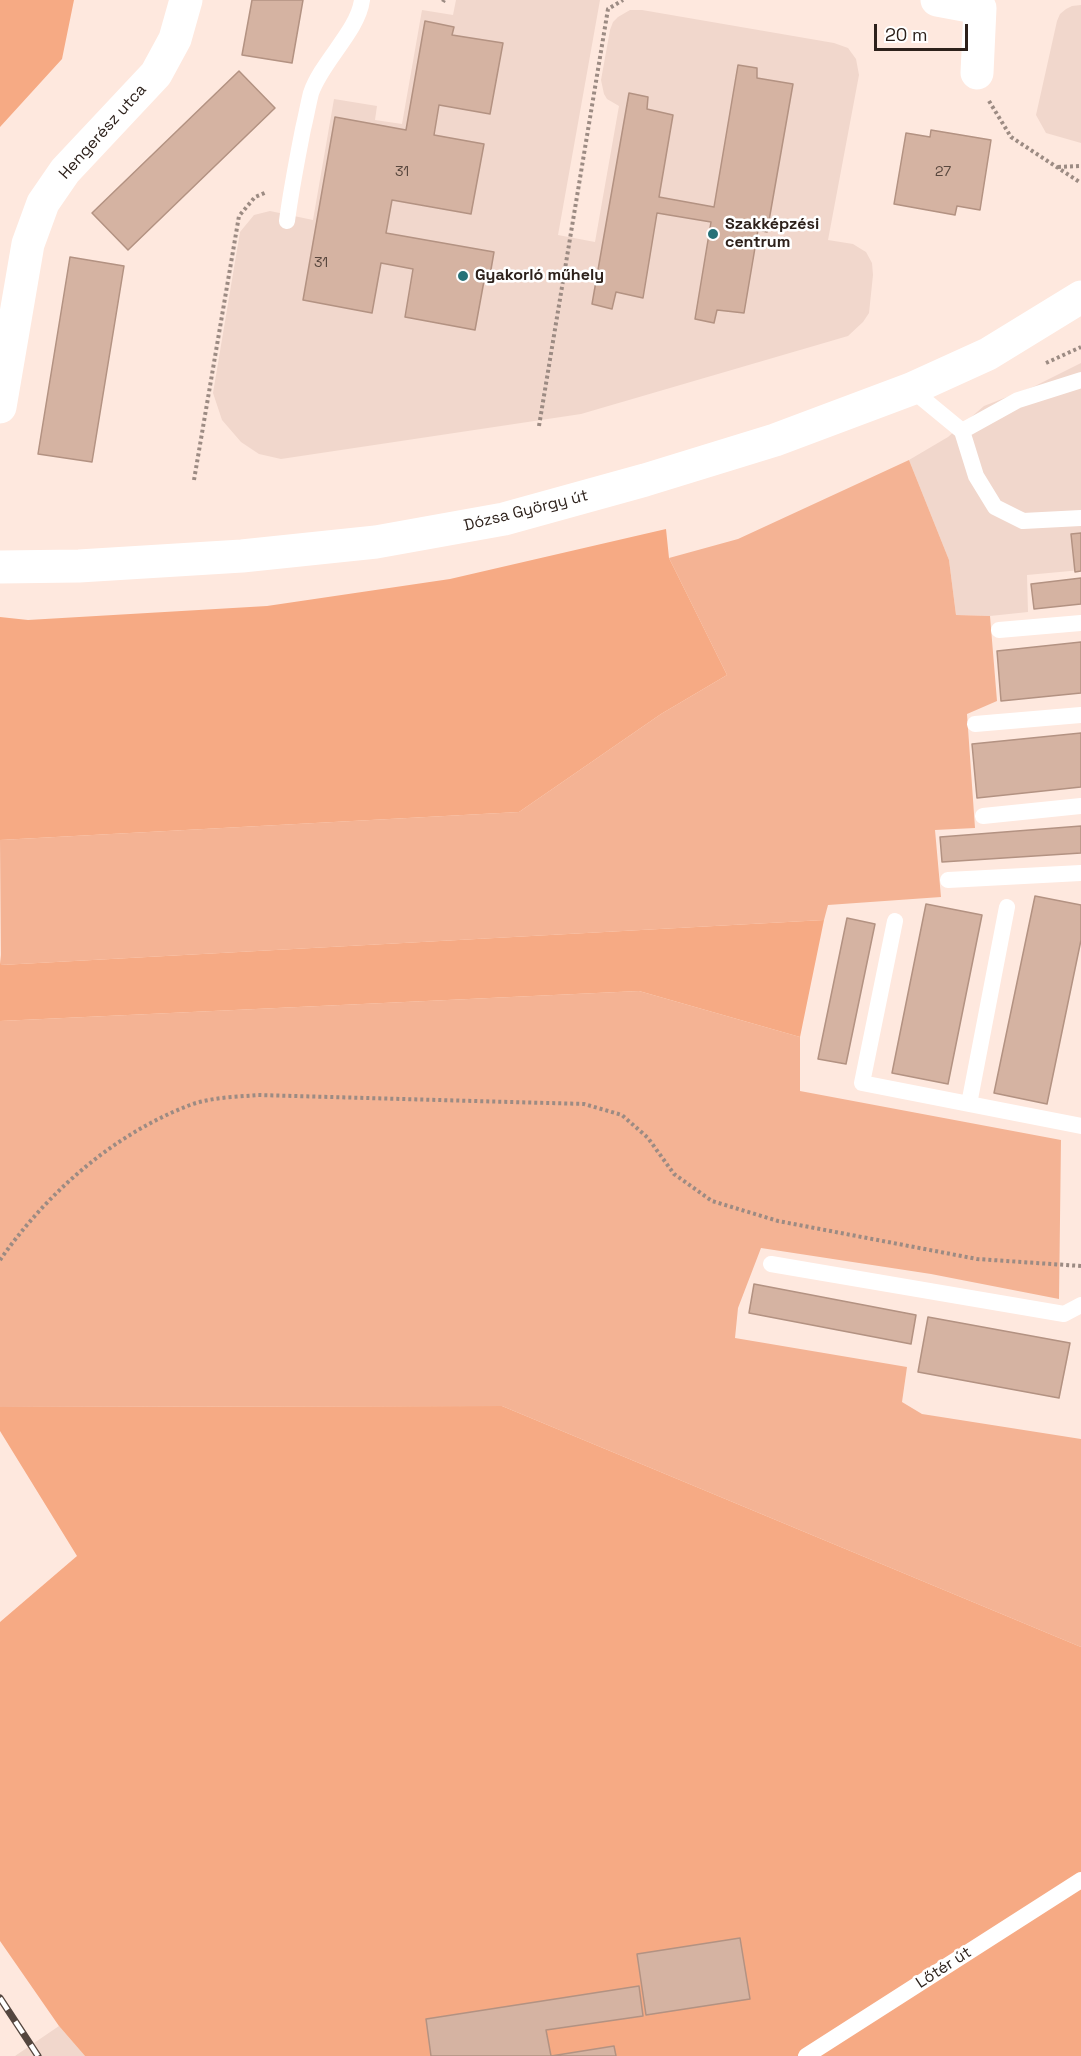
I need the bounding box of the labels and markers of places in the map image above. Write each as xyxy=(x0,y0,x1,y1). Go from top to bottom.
place label: Szakképzési centrum xyxy=(725,215,819,253)
marker: Szakképzési centrum xyxy=(706,227,720,241)
place label: Gyakorló műhely xyxy=(475,266,604,286)
marker: Gyakorló műhely xyxy=(456,269,470,283)

